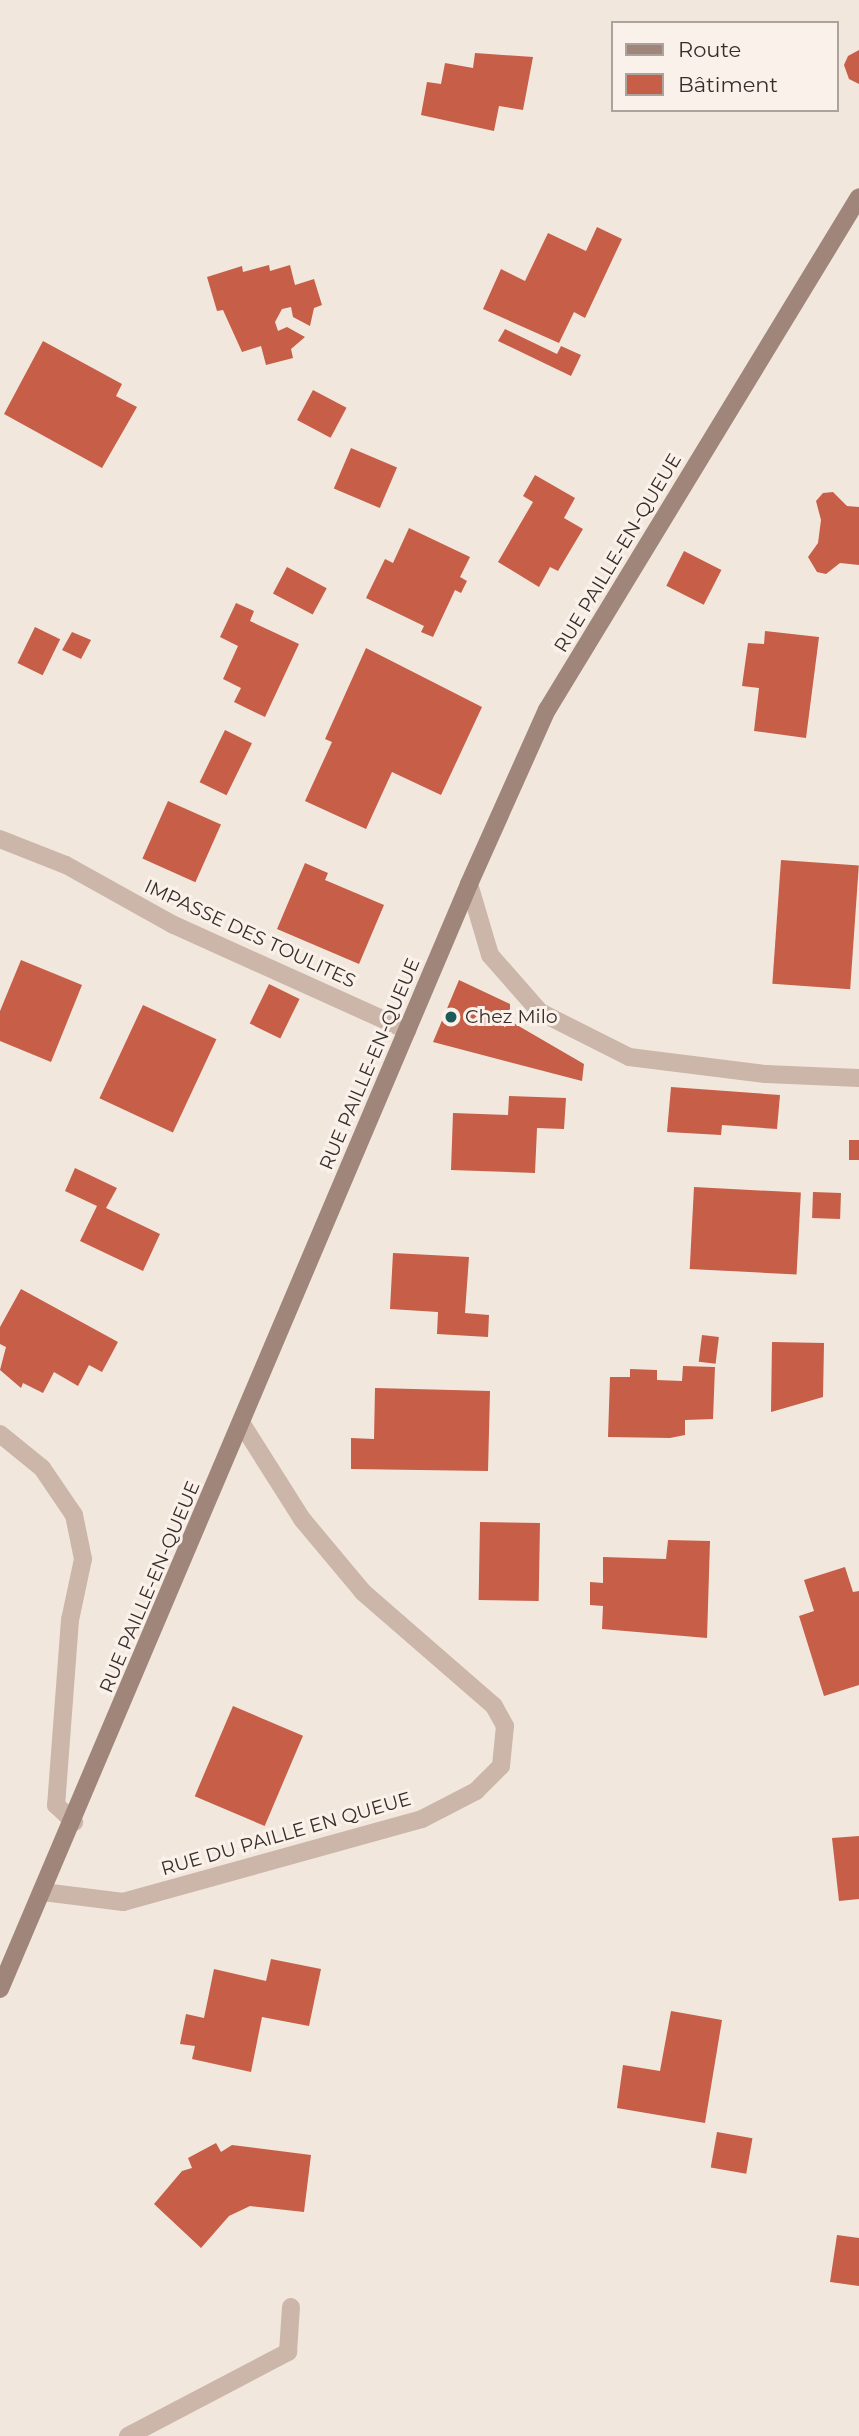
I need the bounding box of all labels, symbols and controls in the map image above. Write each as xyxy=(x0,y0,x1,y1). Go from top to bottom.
legend xyxy=(610,21,838,112)
text: Route xyxy=(678,37,741,62)
text: Bâtiment xyxy=(678,72,778,97)
street label: RUE PAILLE-EN-QUEUE xyxy=(550,450,686,656)
street label: IMPASSE DES TOULITES xyxy=(141,875,359,993)
street label: RUE PAILLE-EN-QUEUE xyxy=(315,955,425,1173)
place label: Chez Milo xyxy=(465,1006,558,1028)
marker: Chez Milo xyxy=(443,1009,459,1025)
street label: RUE PAILLE-EN-QUEUE xyxy=(95,1478,205,1696)
street label: RUE DU PAILLE EN QUEUE xyxy=(158,1787,414,1881)

